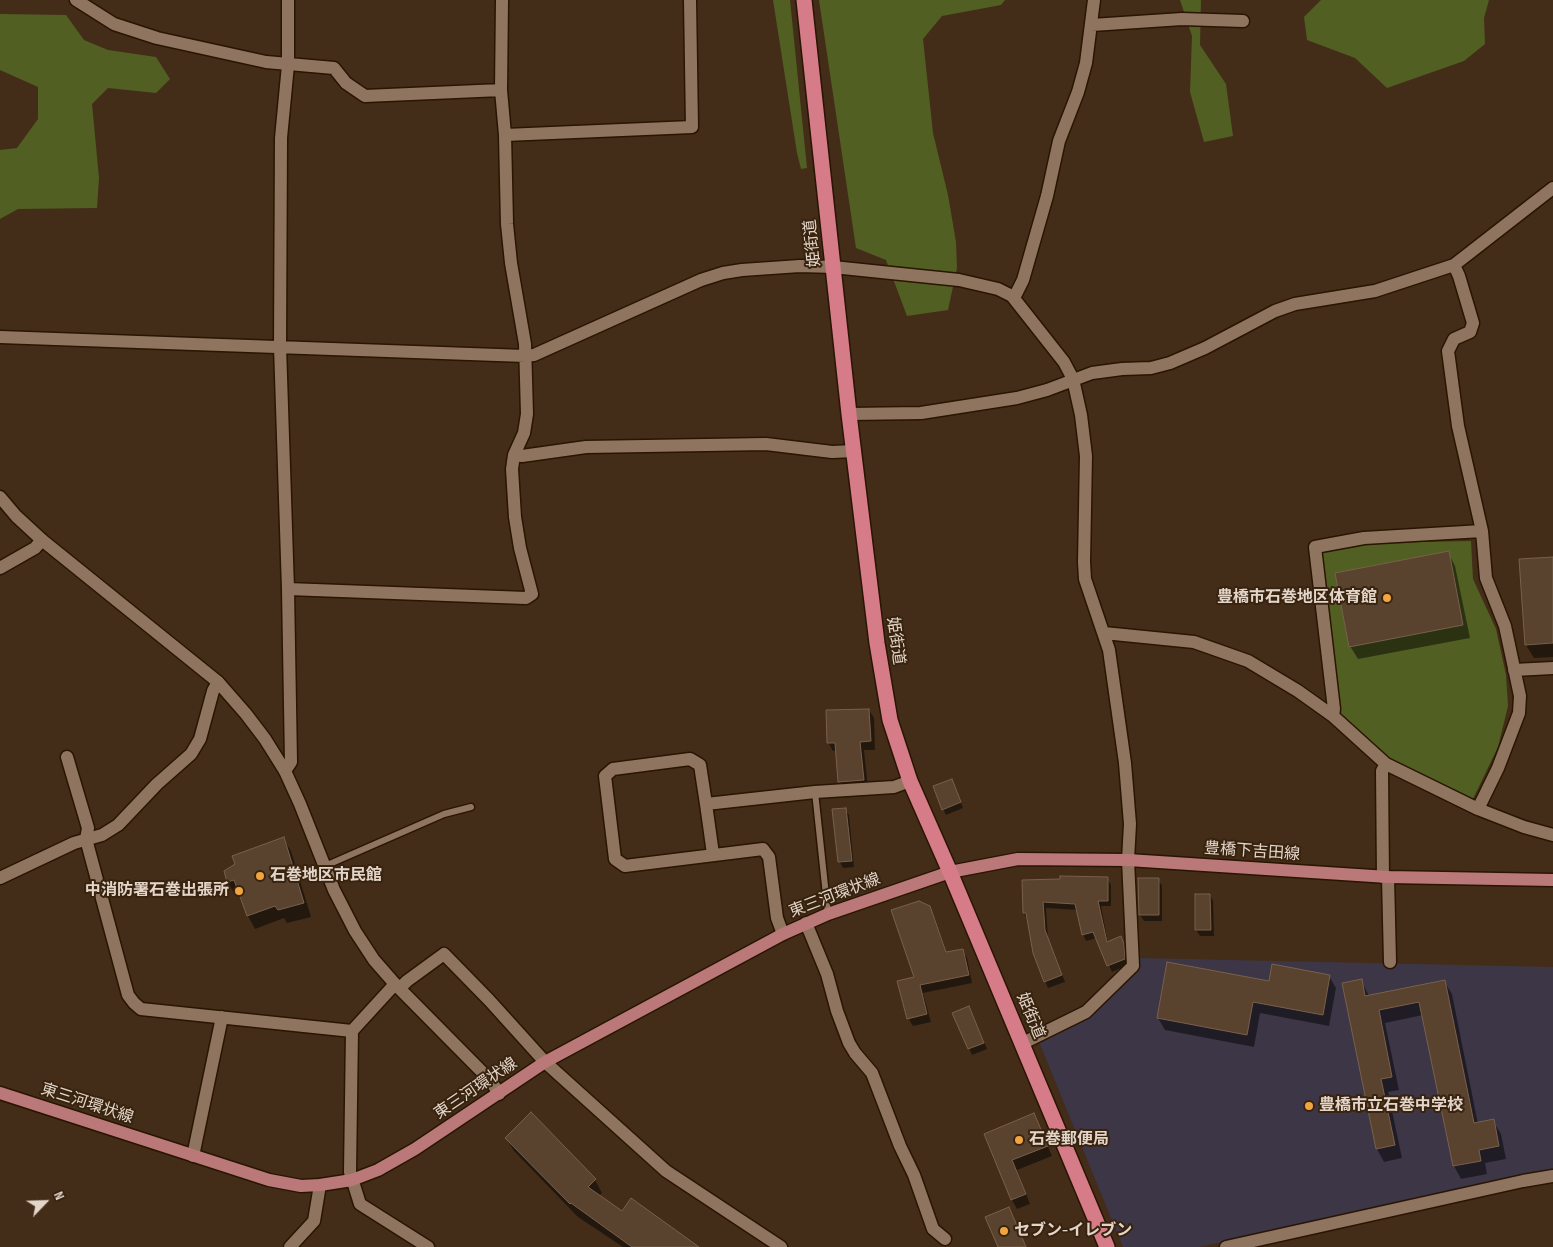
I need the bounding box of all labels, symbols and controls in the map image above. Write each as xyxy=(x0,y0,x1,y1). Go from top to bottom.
street label: 姫街道 xyxy=(801,218,825,268)
place label: 豊橋市石巻地区体育館 xyxy=(1217,588,1377,608)
marker: 豊橋市石巻地区体育館 xyxy=(1381,592,1393,604)
street label: 姫街道 xyxy=(882,616,908,666)
street label: 豊橋下吉田線 xyxy=(1203,839,1301,865)
place label: 石巻地区市民館 xyxy=(270,866,382,886)
marker: 石巻地区市民館 xyxy=(254,870,266,882)
street label: 東三河環状線 xyxy=(787,870,883,922)
place label: 中消防署石巻出張所 xyxy=(85,881,229,901)
marker: 中消防署石巻出張所 xyxy=(233,885,245,897)
street label: 姫街道 xyxy=(1012,990,1048,1042)
street label: 東三河環状線 xyxy=(431,1054,521,1124)
street label: 東三河環状線 xyxy=(38,1080,136,1128)
place label: 豊橋市立石巻中学校 xyxy=(1319,1096,1463,1116)
marker: 豊橋市立石巻中学校 xyxy=(1303,1100,1315,1112)
place label: 石巻郵便局 xyxy=(1029,1130,1109,1150)
marker: 石巻郵便局 xyxy=(1013,1134,1025,1146)
north arrow xyxy=(20,1177,70,1227)
text: N xyxy=(50,1189,68,1203)
place label: セブン-イレブン xyxy=(1014,1221,1132,1241)
marker: セブン-イレブン xyxy=(998,1225,1010,1237)

